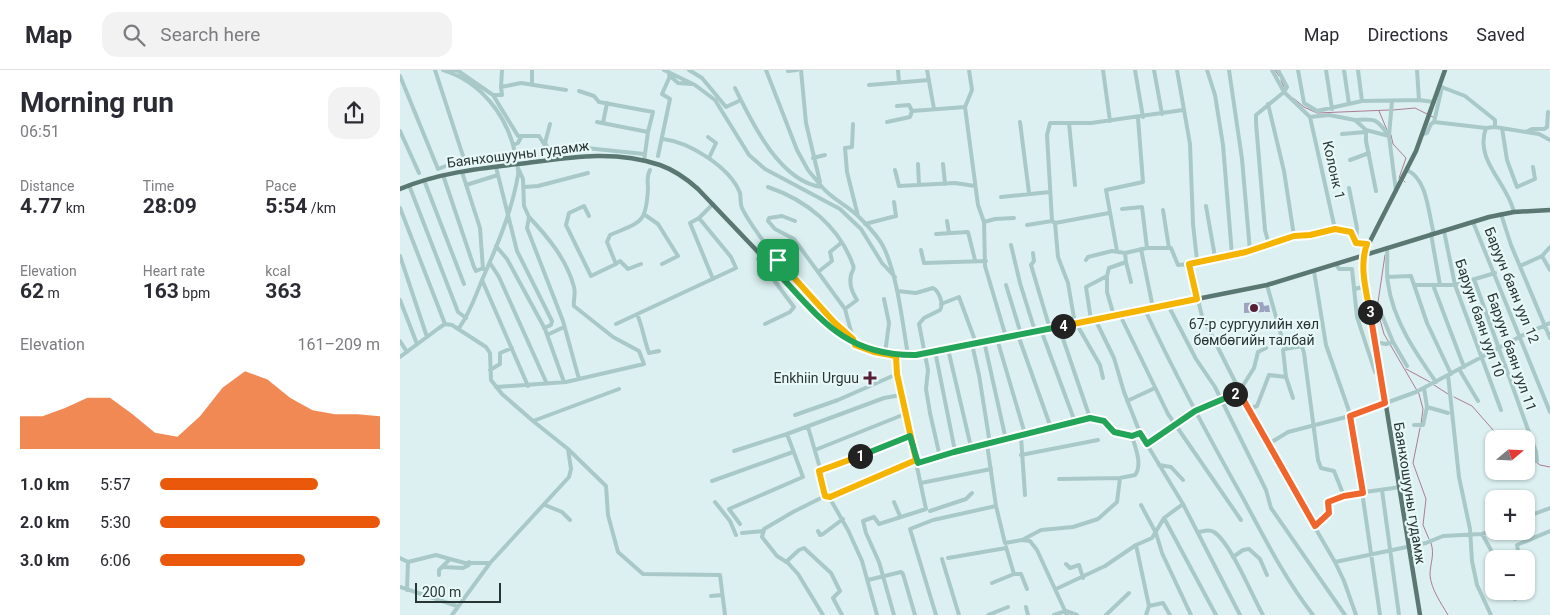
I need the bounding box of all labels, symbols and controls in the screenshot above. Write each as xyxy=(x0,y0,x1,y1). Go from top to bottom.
search box xyxy=(102,12,452,57)
text: Map xyxy=(25,21,72,49)
icon: search xyxy=(120,21,148,49)
text: Search here xyxy=(160,23,260,46)
text: Map xyxy=(1304,24,1339,45)
text: Directions xyxy=(1367,24,1448,45)
text: Saved xyxy=(1476,24,1525,45)
text: Morning run xyxy=(20,86,174,119)
button: share xyxy=(328,87,380,139)
text: 06:51 xyxy=(20,122,60,141)
street label: Баянхошууны гудамж xyxy=(446,137,590,171)
street label: Колонк 1 xyxy=(1319,139,1349,201)
text: Distance xyxy=(20,178,75,194)
text: Time xyxy=(143,178,174,194)
text: Pace xyxy=(265,178,296,194)
text: 4.77 xyxy=(20,194,62,218)
text: 28:09 xyxy=(143,194,197,218)
text: 5:54 xyxy=(265,194,307,218)
text: km xyxy=(62,200,85,216)
text: /km xyxy=(307,200,336,216)
street label: Баруун баян уул 12 xyxy=(1481,225,1543,346)
pin xyxy=(757,239,799,281)
icon: arrive xyxy=(764,246,792,274)
street label: Баруун баян уул 10 xyxy=(1452,257,1508,379)
text: Elevation xyxy=(20,263,77,279)
text: Heart rate xyxy=(143,263,205,279)
text: kcal xyxy=(265,263,291,279)
text: 62 xyxy=(20,279,44,303)
text: 163 xyxy=(143,279,179,303)
text: 363 xyxy=(265,279,301,303)
text: m xyxy=(44,285,60,301)
text: bpm xyxy=(179,285,210,301)
street label: Баруун баян уул 11 xyxy=(1484,291,1540,413)
pin: 3 xyxy=(1358,300,1382,324)
marker: 67-р сургуулийн хөл бөмбөгийн талбай xyxy=(1248,302,1260,314)
text: 3 xyxy=(1366,304,1375,320)
pin: 4 xyxy=(1050,314,1076,338)
place label: 67-р сургуулийн хөл бөмбөгийн талбай xyxy=(1189,316,1319,348)
text: 4 xyxy=(1059,318,1068,334)
text: Elevation xyxy=(20,335,85,354)
text: 161–209 m xyxy=(298,335,380,354)
place label: Enkhiin Urguu xyxy=(774,370,859,386)
marker: Enkhiin Urguu xyxy=(863,371,877,385)
pin: 2 xyxy=(1222,382,1248,406)
text: 2 xyxy=(1231,386,1240,402)
street label: Баянхошууны гудамж xyxy=(1391,421,1429,565)
north arrow xyxy=(1485,430,1535,480)
map controls xyxy=(1485,430,1535,600)
pin: 1 xyxy=(848,444,872,468)
text: 1 xyxy=(856,448,865,464)
text: 1.0 km xyxy=(20,475,69,494)
text: 5:57 xyxy=(100,475,131,494)
button: + xyxy=(1485,490,1535,540)
text: 2.0 km xyxy=(20,513,69,532)
text: 5:30 xyxy=(100,513,131,532)
button: − xyxy=(1485,550,1535,600)
text: 3.0 km xyxy=(20,551,69,570)
text: 6:06 xyxy=(100,551,131,570)
scale bar xyxy=(415,580,501,603)
text: 200 m xyxy=(422,584,461,600)

